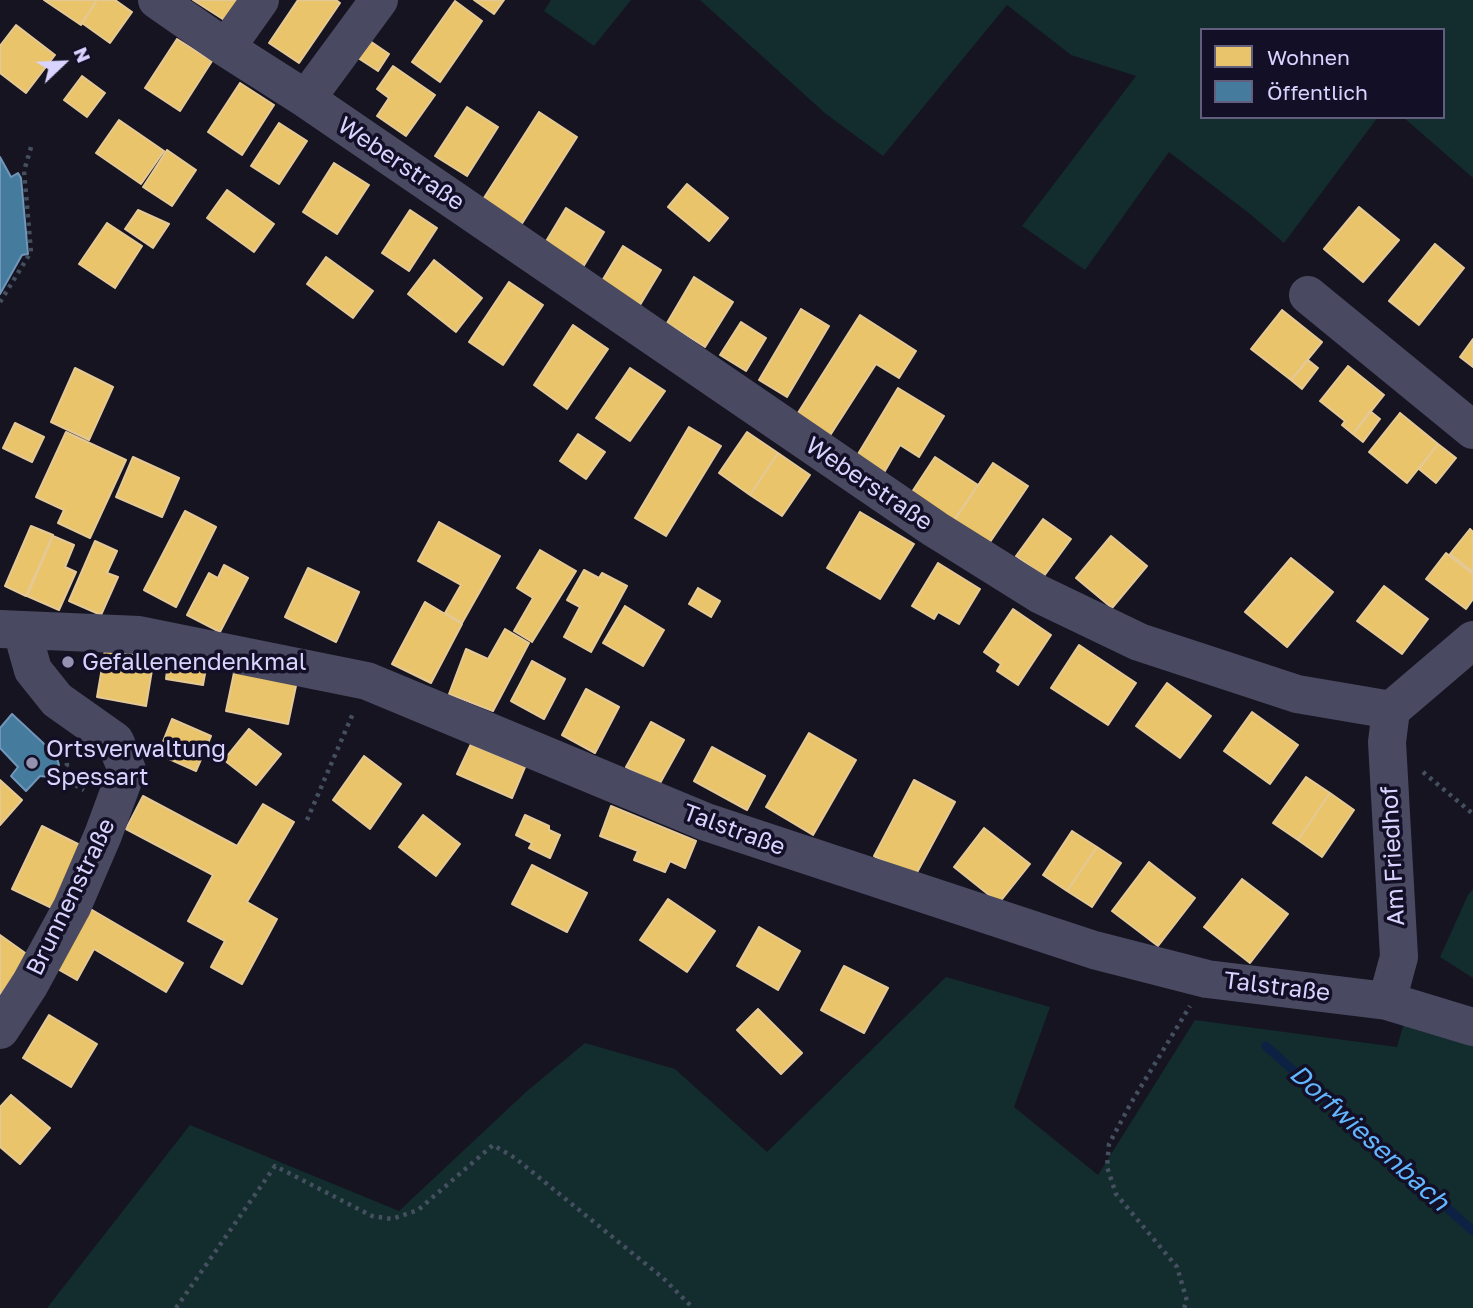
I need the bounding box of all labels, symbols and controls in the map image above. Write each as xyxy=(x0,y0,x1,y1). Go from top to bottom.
north arrow xyxy=(28,28,98,98)
legend xyxy=(1200,28,1445,119)
text: N xyxy=(69,43,96,66)
text: Wohnen xyxy=(1267,44,1350,70)
text: Öffentlich xyxy=(1267,79,1368,105)
street label: Weberstraße xyxy=(332,111,470,217)
street label: Weberstraße xyxy=(800,431,938,537)
place label: Gefallenendenkmal xyxy=(82,648,306,676)
marker: Gefallenendenkmal xyxy=(60,654,76,670)
place label: Ortsverwaltung Spessart xyxy=(46,735,226,791)
marker: Ortsverwaltung Spessart xyxy=(24,755,40,771)
street label: Am Friedhof xyxy=(1375,785,1411,927)
street label: Talstraße xyxy=(679,798,789,862)
street label: Brunnenstraße xyxy=(21,814,121,980)
street label: Talstraße xyxy=(1222,966,1332,1008)
water label: Dorfwiesenbach xyxy=(1283,1058,1455,1218)

